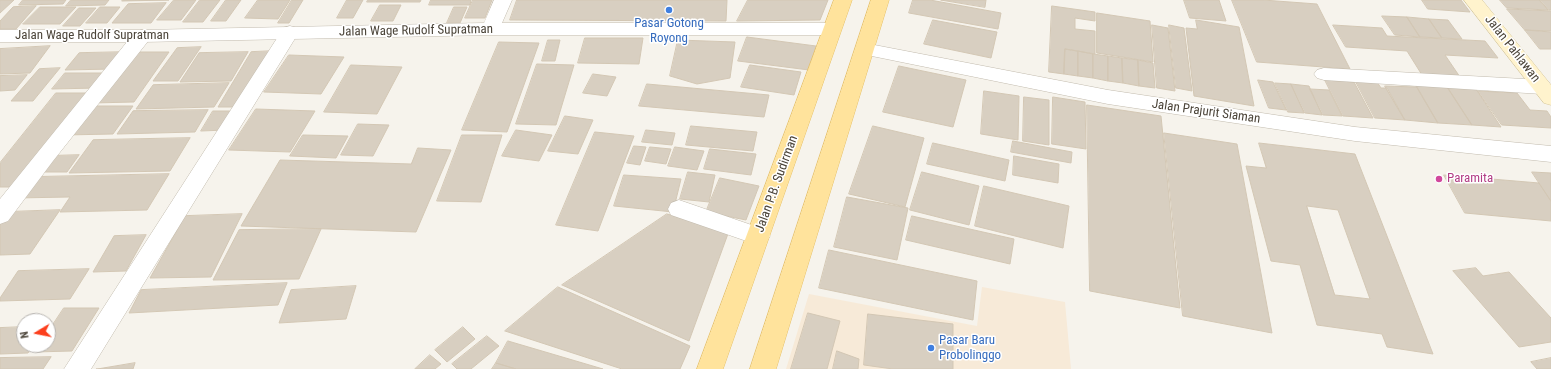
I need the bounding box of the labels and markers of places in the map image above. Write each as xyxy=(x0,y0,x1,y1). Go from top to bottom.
marker: Pasar Gotong Royong xyxy=(664,5,674,15)
place label: Pasar Gotong Royong xyxy=(634,16,704,47)
place label: Paramita xyxy=(1447,171,1493,187)
marker: Paramita xyxy=(1434,174,1444,184)
place label: Pasar Baru Probolinggo xyxy=(939,333,1001,364)
marker: Pasar Baru Probolinggo xyxy=(926,343,936,353)

